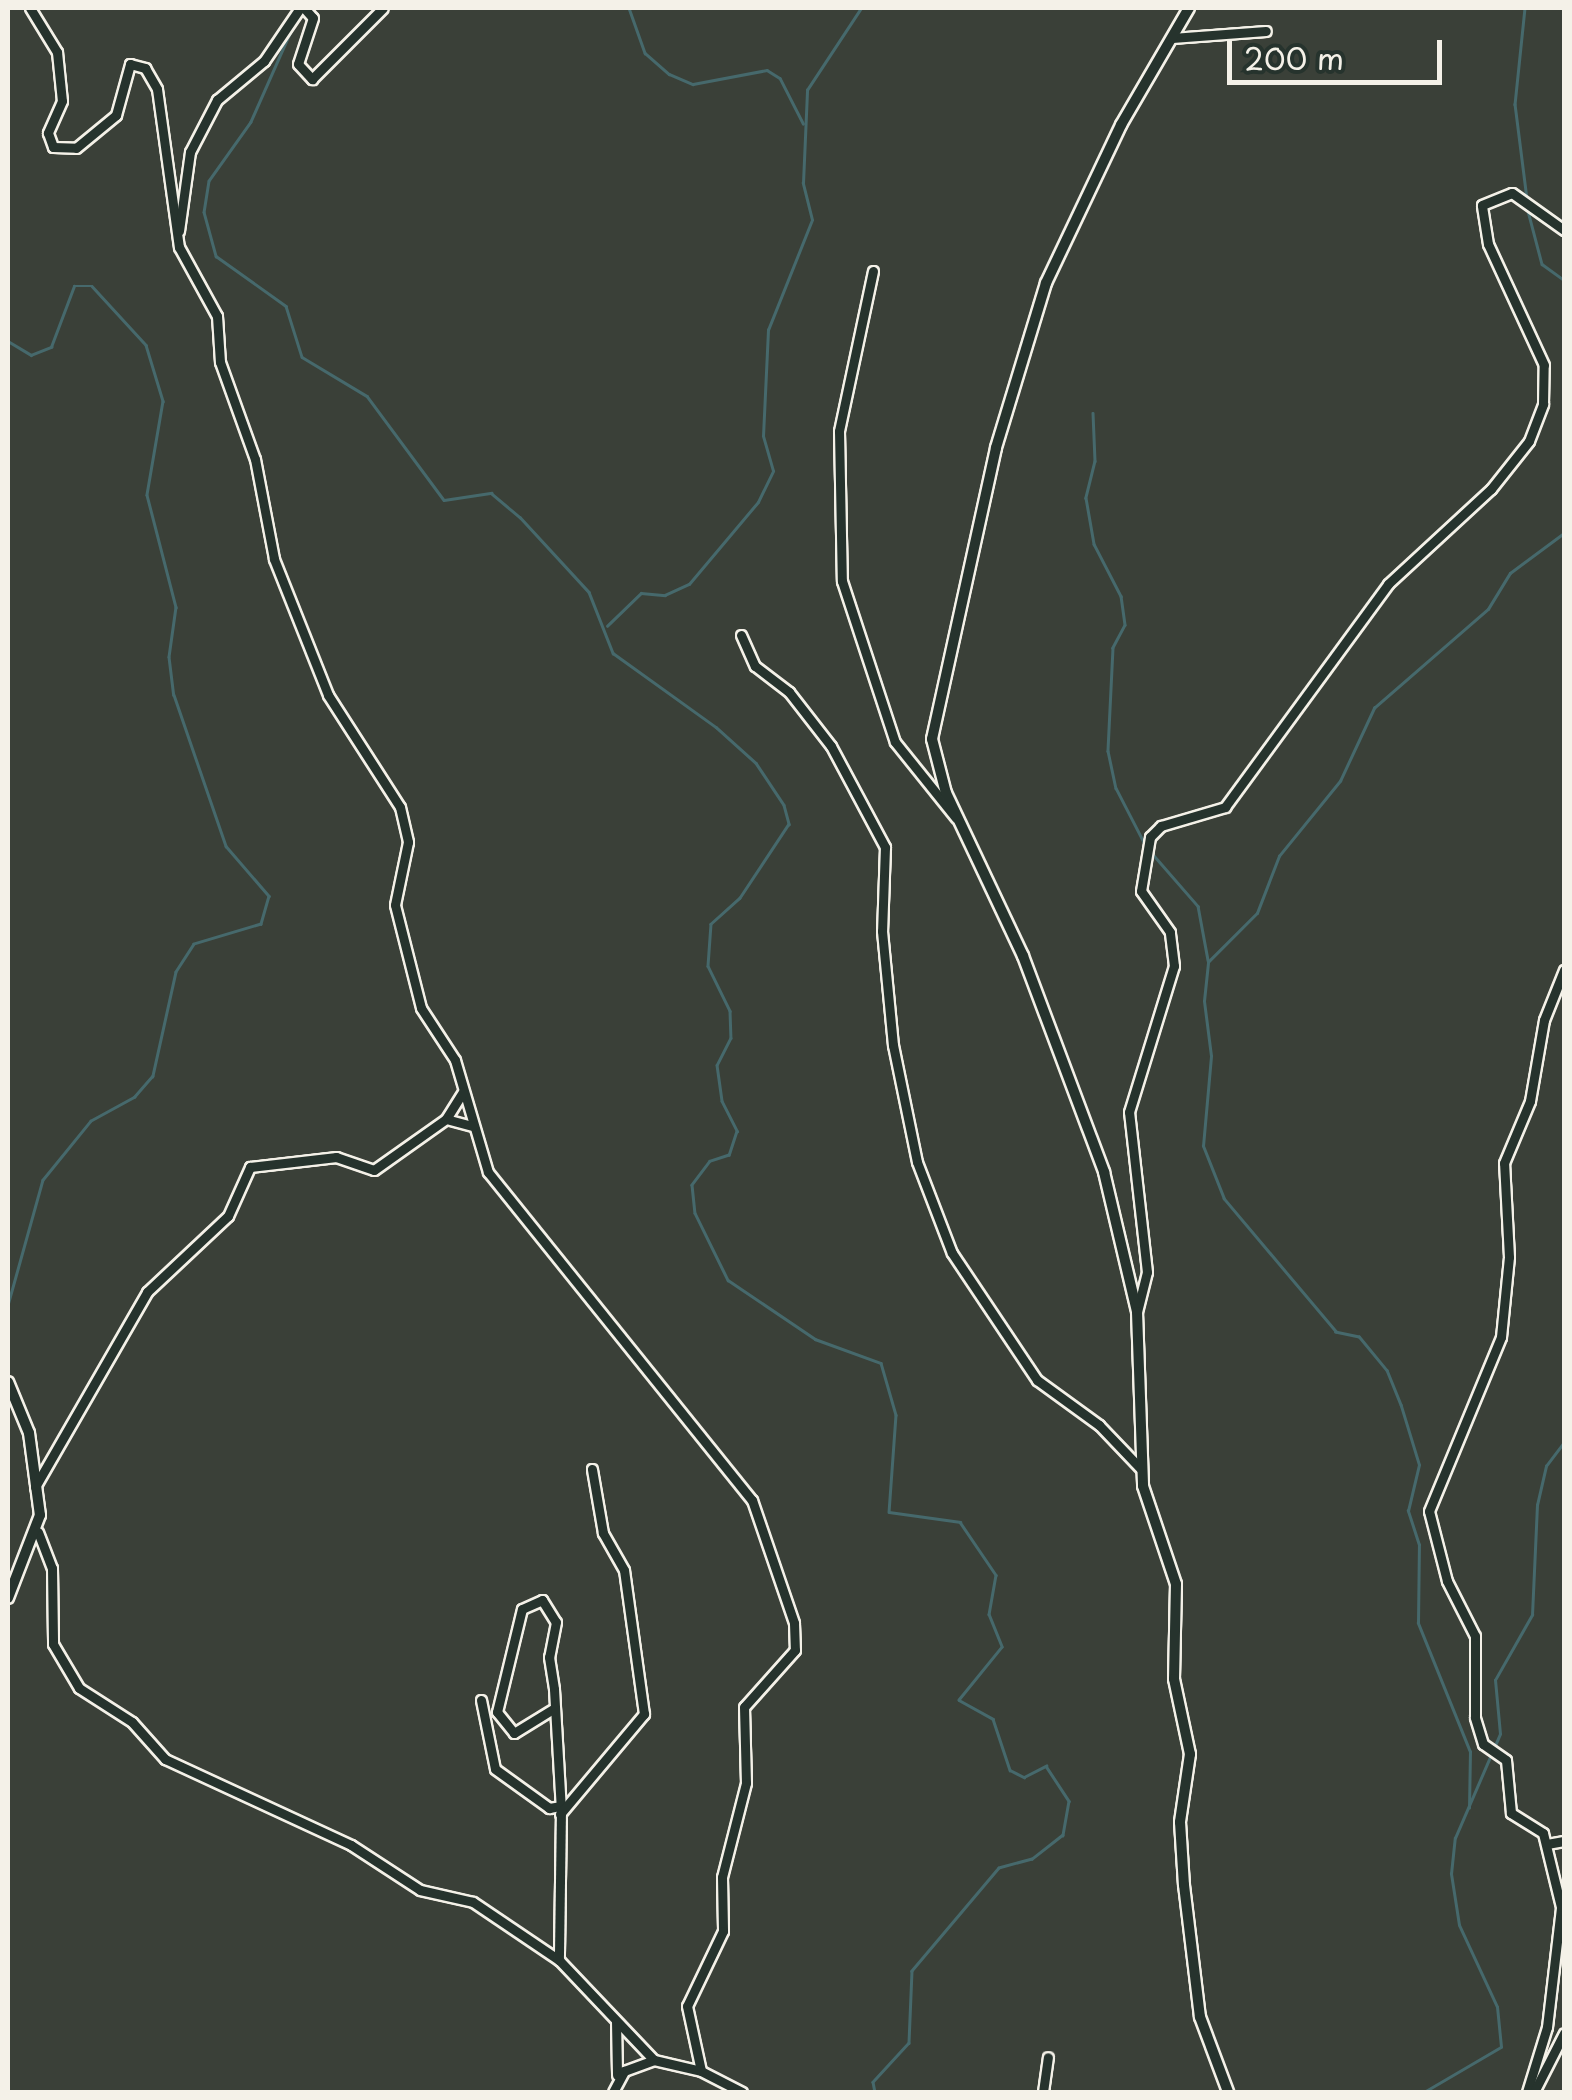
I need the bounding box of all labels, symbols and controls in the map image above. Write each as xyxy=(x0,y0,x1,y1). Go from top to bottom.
scale bar xyxy=(1232,20,1447,82)
text: 200 m xyxy=(1244,35,1344,80)

